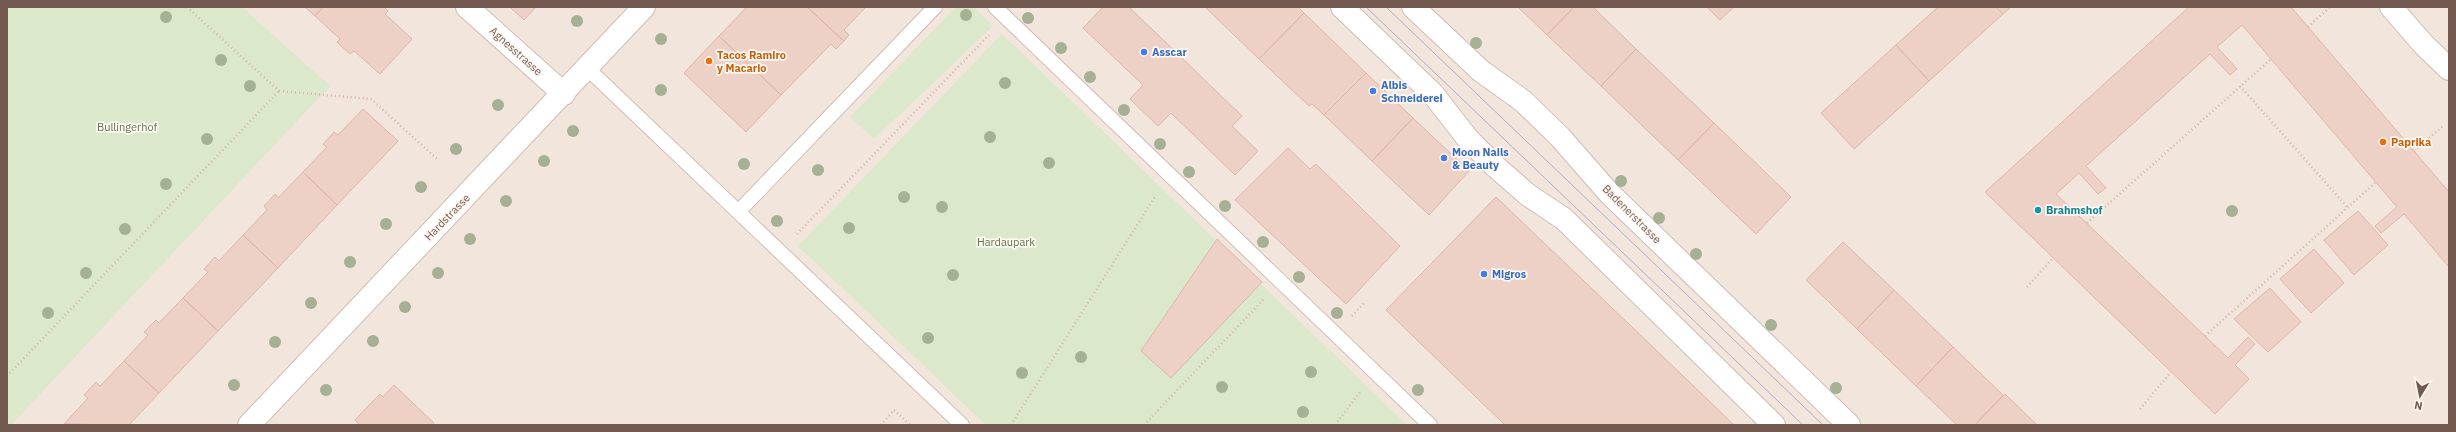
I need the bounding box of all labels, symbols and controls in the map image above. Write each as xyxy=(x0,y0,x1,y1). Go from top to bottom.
street label: Agnesstrasse xyxy=(487,24,545,78)
place label: Asscar xyxy=(1152,45,1187,59)
marker: Asscar xyxy=(1139,47,1149,57)
place label: Tacos Ramiro y Macario xyxy=(717,48,786,75)
marker: Tacos Ramiro y Macario xyxy=(704,56,714,66)
place label: Albis Schneiderei xyxy=(1381,78,1443,105)
marker: Albis Schneiderei xyxy=(1368,86,1378,96)
park label: Bullingerhof xyxy=(97,120,157,134)
place label: Paprika xyxy=(2391,135,2431,149)
marker: Paprika xyxy=(2378,137,2388,147)
place label: Moon Nails & Beauty xyxy=(1452,145,1509,172)
marker: Moon Nails & Beauty xyxy=(1439,153,1449,163)
street label: Badenerstrasse xyxy=(1600,182,1664,246)
street label: Hardstrasse xyxy=(421,191,473,243)
place label: Brahmshof xyxy=(2046,203,2103,217)
marker: Brahmshof xyxy=(2033,205,2043,215)
park label: Hardaupark xyxy=(977,235,1035,249)
place label: Migros xyxy=(1492,267,1527,281)
marker: Migros xyxy=(1479,269,1489,279)
north arrow xyxy=(2400,376,2440,416)
text: N xyxy=(2413,398,2423,413)

